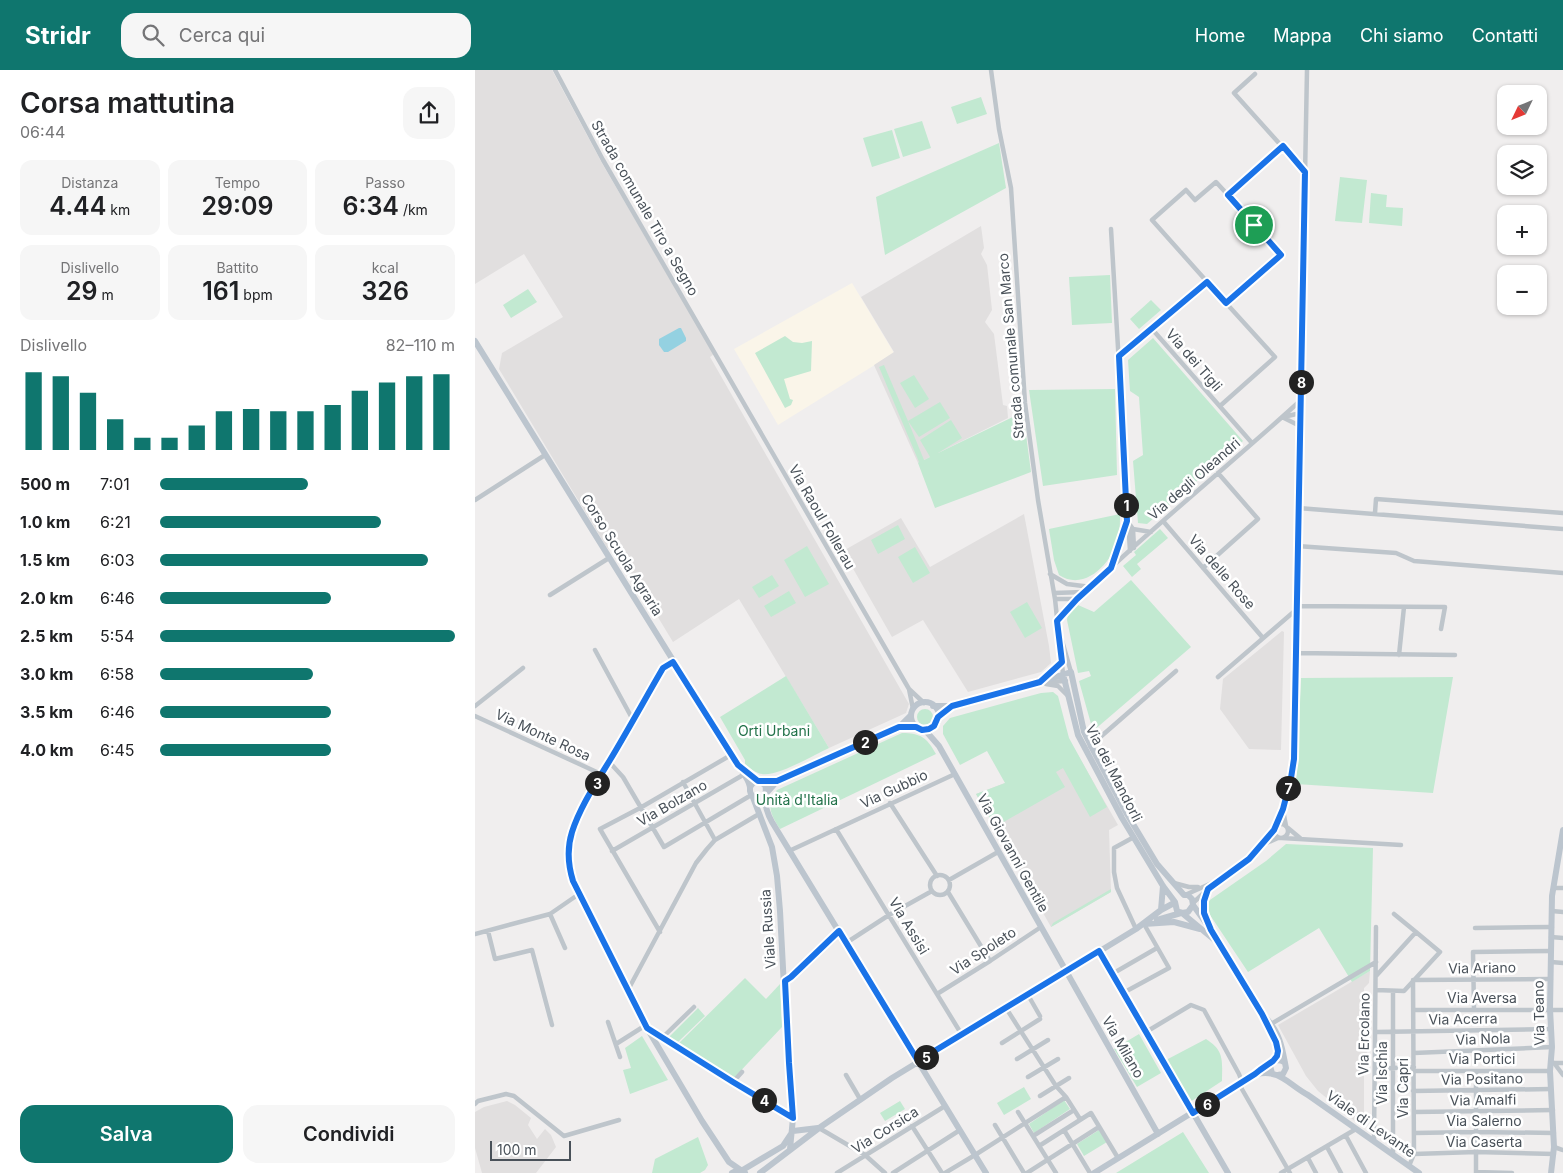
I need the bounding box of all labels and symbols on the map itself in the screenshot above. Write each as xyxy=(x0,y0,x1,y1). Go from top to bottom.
north arrow xyxy=(1497,85,1547,135)
street label: Strada comunale Tiro a Segno xyxy=(588,117,703,298)
pin xyxy=(1233,204,1275,246)
street label: Strada comunale San Marco xyxy=(994,252,1027,440)
street label: Via dei Tigli xyxy=(1163,325,1226,394)
pin: 8 xyxy=(1289,370,1313,394)
street label: Via degli Oleandri xyxy=(1144,434,1243,523)
street label: Via Raoul Follerau xyxy=(786,461,859,572)
street label: Corso Scuola Agraria xyxy=(578,491,667,619)
pin: 1 xyxy=(1113,492,1139,518)
street label: Via delle Rose xyxy=(1185,531,1259,612)
street label: Via Monte Rosa xyxy=(493,705,594,764)
street label: Via dei Mandorli xyxy=(1083,721,1146,824)
park label: Orti Urbani xyxy=(738,722,810,739)
pin: 2 xyxy=(853,730,877,754)
street label: Via Gubbio xyxy=(857,766,930,812)
pin: 3 xyxy=(585,770,609,796)
street label: Via Bolzano xyxy=(634,776,710,829)
pin: 7 xyxy=(1275,776,1301,800)
park label: Unità d'Italia xyxy=(756,791,838,808)
street label: Via Giovanni Gentile xyxy=(974,791,1053,915)
street label: Viale Russia xyxy=(756,889,779,969)
street label: Via Assisi xyxy=(886,894,933,957)
street label: Via Spoleto xyxy=(947,923,1019,978)
street label: Via Ariano xyxy=(1448,958,1516,977)
street label: Via Teano xyxy=(1529,980,1548,1046)
street label: Via Aversa xyxy=(1447,989,1517,1006)
street label: Via Ercolano xyxy=(1354,993,1373,1075)
street label: Via Acerra xyxy=(1428,1009,1498,1028)
street label: Via Milano xyxy=(1099,1013,1148,1081)
street label: Via Nola xyxy=(1455,1029,1511,1048)
street label: Via Ischia xyxy=(1373,1041,1390,1105)
pin: 5 xyxy=(913,1044,939,1070)
street label: Via Portici xyxy=(1449,1050,1515,1067)
street label: Via Capri xyxy=(1394,1058,1411,1118)
street label: Via Positano xyxy=(1441,1069,1523,1088)
street label: Viale di Levante xyxy=(1324,1087,1419,1161)
pin: 4 xyxy=(751,1088,777,1112)
street label: Via Amalfi xyxy=(1450,1090,1516,1109)
pin: 6 xyxy=(1195,1092,1219,1116)
street label: Via Corsica xyxy=(848,1102,921,1157)
street label: Via Salerno xyxy=(1446,1112,1522,1129)
street label: Via Caserta xyxy=(1446,1133,1522,1150)
scale bar xyxy=(490,1138,571,1161)

